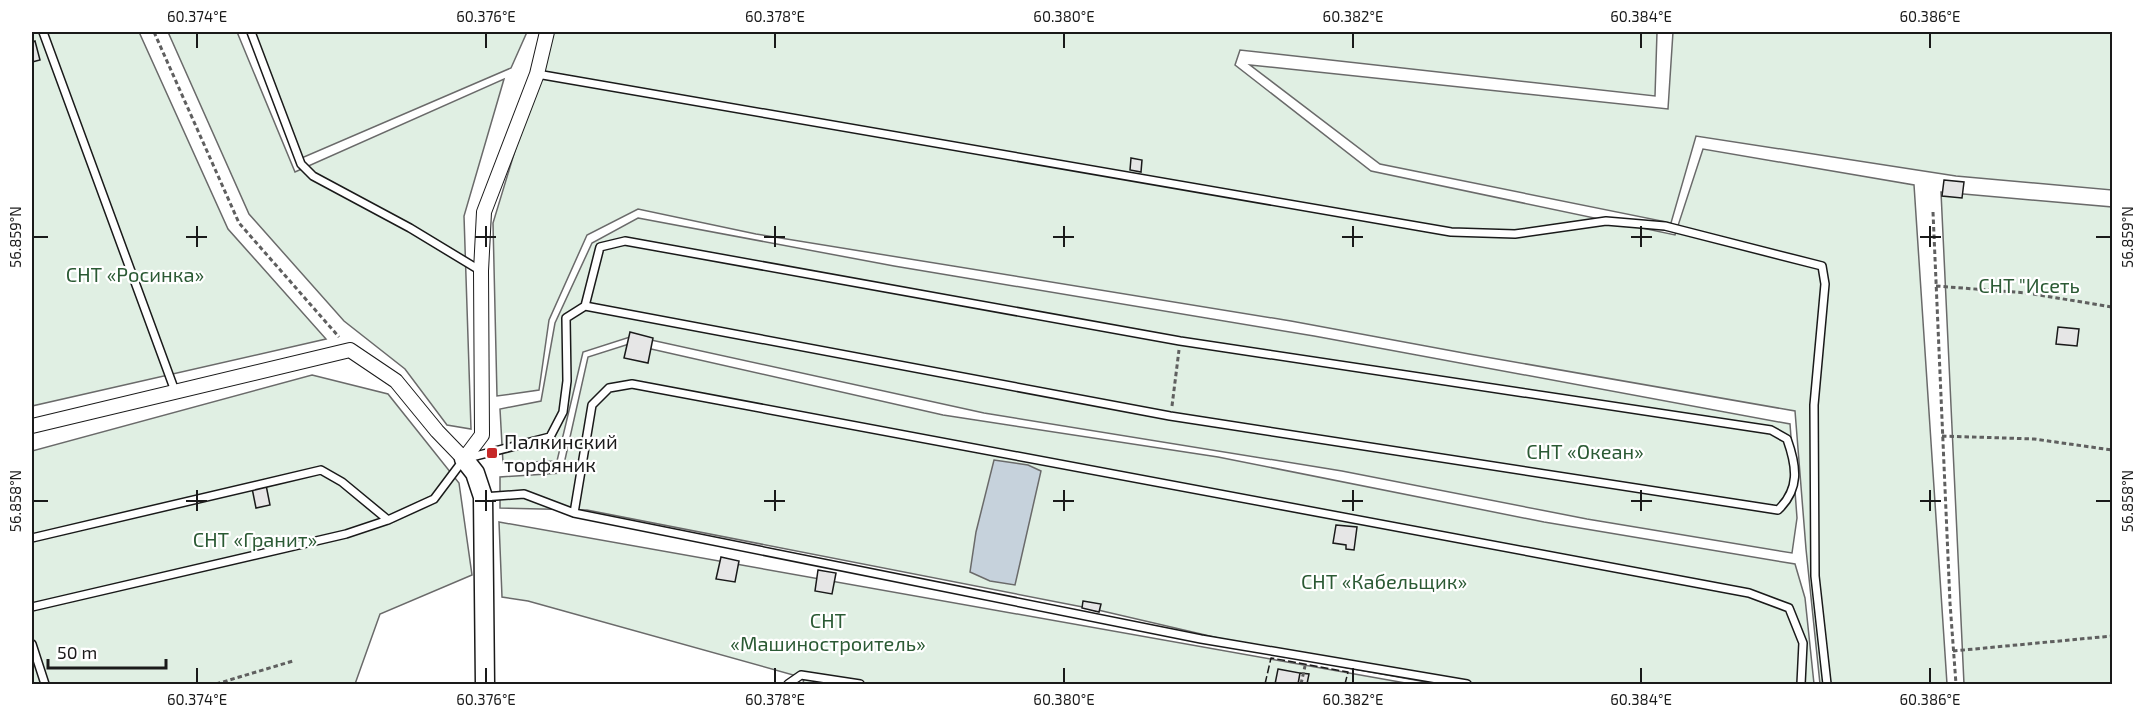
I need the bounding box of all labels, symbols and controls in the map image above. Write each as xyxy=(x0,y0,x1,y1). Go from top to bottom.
text: 60.374°E xyxy=(167,7,227,25)
text: 60.376°E xyxy=(456,7,516,25)
text: 60.378°E xyxy=(745,7,805,25)
text: 60.380°E xyxy=(1033,7,1095,25)
text: 60.382°E xyxy=(1323,7,1383,25)
text: 60.384°E xyxy=(1610,7,1672,25)
text: 60.386°E xyxy=(1900,7,1960,25)
text: 56.859°N xyxy=(6,206,24,268)
text: 56.859°N xyxy=(2118,206,2136,268)
park label: СНТ «Росинка» xyxy=(66,262,204,286)
park label: СНТ "Исеть xyxy=(1978,273,2080,297)
place label: Палкинский торфяник xyxy=(504,429,618,476)
park label: СНТ «Океан» xyxy=(1526,439,1644,463)
marker: Палкинский торфяник xyxy=(485,446,499,460)
text: 56.858°N xyxy=(6,470,24,532)
text: 56.858°N xyxy=(2118,470,2136,532)
park label: СНТ «Гранит» xyxy=(193,527,317,551)
park label: СНТ «Кабельщик» xyxy=(1301,569,1467,593)
park label: СНТ «Машиностроитель» xyxy=(730,608,926,655)
scale bar xyxy=(48,632,166,670)
text: 50 m xyxy=(57,641,97,663)
text: 60.374°E xyxy=(167,690,227,708)
text: 60.376°E xyxy=(456,690,516,708)
text: 60.378°E xyxy=(745,690,805,708)
text: 60.380°E xyxy=(1033,690,1095,708)
text: 60.382°E xyxy=(1323,690,1383,708)
text: 60.384°E xyxy=(1610,690,1672,708)
text: 60.386°E xyxy=(1900,690,1960,708)

